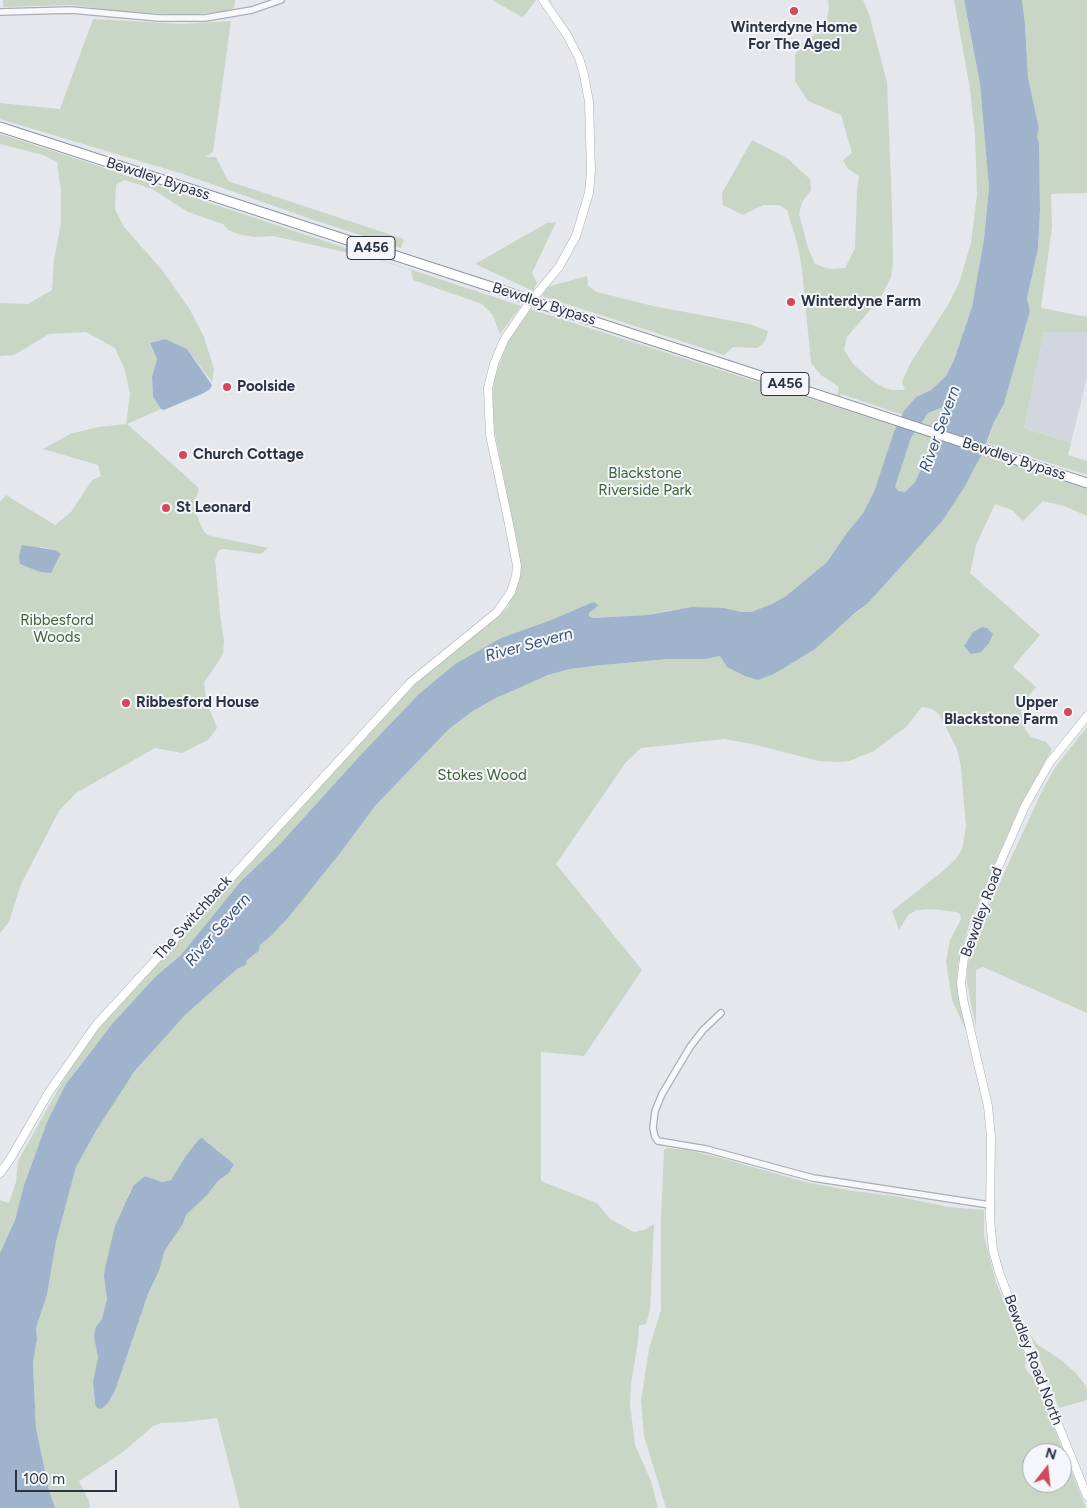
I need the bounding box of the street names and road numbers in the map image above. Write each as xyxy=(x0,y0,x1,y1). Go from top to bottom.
street label: Bewdley Bypass xyxy=(104,154,212,204)
road number: A456 xyxy=(347,237,395,260)
street label: Bewdley Bypass xyxy=(490,279,598,329)
road number: A456 xyxy=(761,372,809,396)
street label: Bewdley Bypass xyxy=(960,434,1068,484)
street label: Bewdley Road xyxy=(957,864,1007,960)
street label: The Switchback xyxy=(151,872,235,964)
street label: Bewdley Road North xyxy=(1000,1292,1066,1428)

